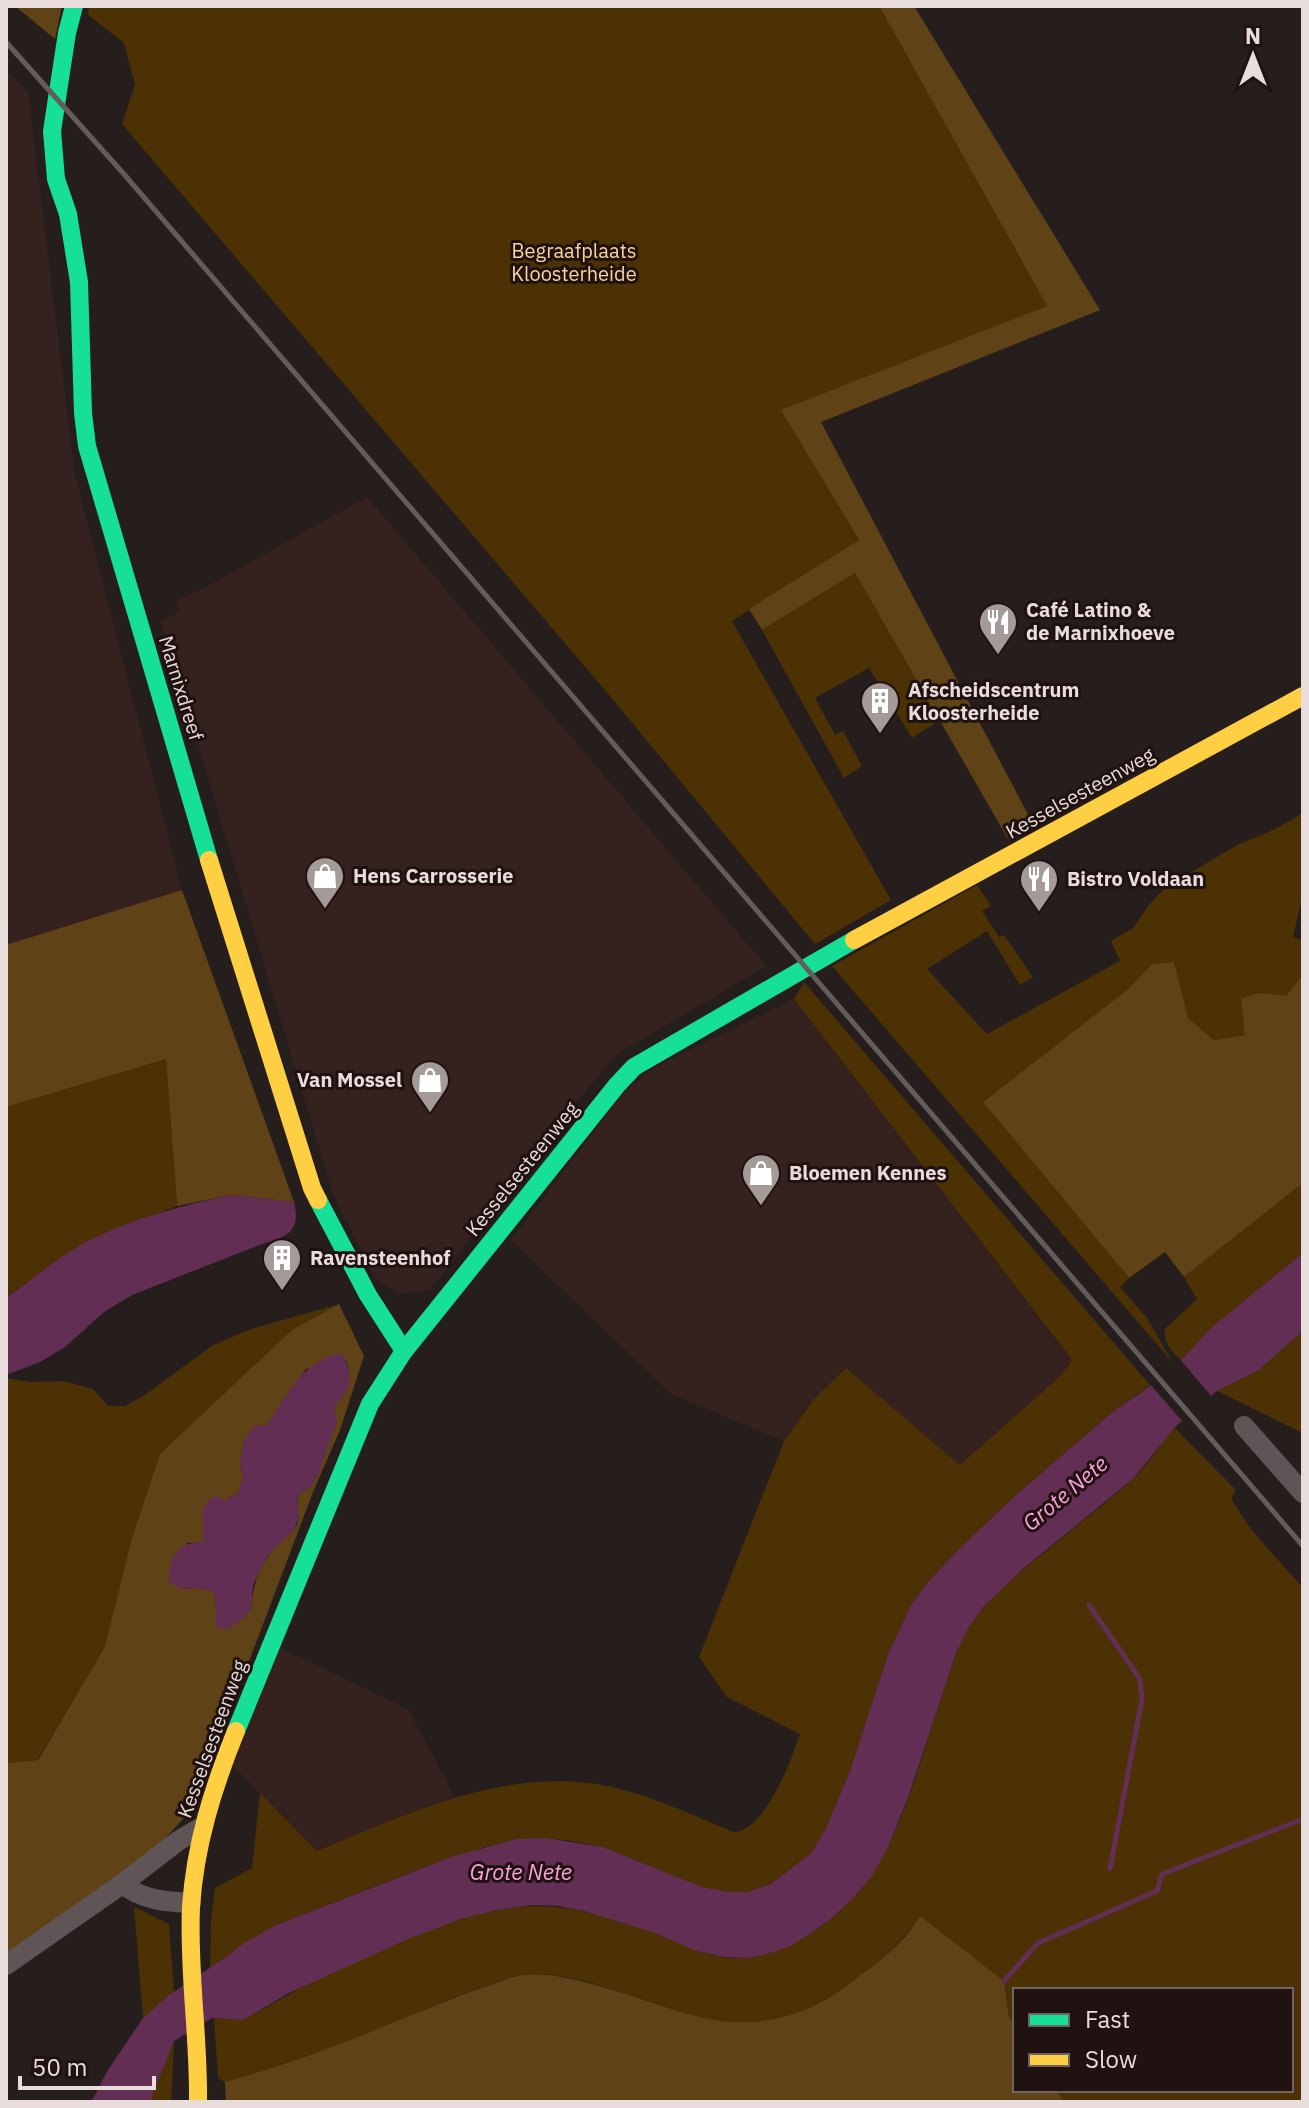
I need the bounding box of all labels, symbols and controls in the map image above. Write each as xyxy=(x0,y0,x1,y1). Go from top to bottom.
north arrow xyxy=(1213,16,1293,96)
text: N xyxy=(1245,21,1261,50)
park label: Begraafplaats Kloosterheide xyxy=(511,237,637,287)
place label: Café Latino & de Marnixhoeve xyxy=(1026,596,1175,646)
restaurant icon: Café Latino & de Marnixhoeve xyxy=(977,601,1019,656)
street label: Marnixdreef xyxy=(153,632,210,744)
place label: Afscheidscentrum Kloosterheide xyxy=(908,676,1079,726)
building icon: Afscheidscentrum Kloosterheide xyxy=(859,680,901,735)
street label: Kesselsesteenweg xyxy=(1001,740,1159,845)
shop icon: Hens Carrosserie xyxy=(304,855,346,910)
restaurant icon: Bistro Voldaan xyxy=(1018,858,1060,913)
place label: Hens Carrosserie xyxy=(353,862,513,889)
place label: Bistro Voldaan xyxy=(1067,865,1204,892)
shop icon: Van Mossel xyxy=(409,1059,451,1114)
place label: Van Mossel xyxy=(297,1066,402,1093)
street label: Kesselsesteenweg xyxy=(459,1095,585,1242)
shop icon: Bloemen Kennes xyxy=(740,1152,782,1207)
place label: Bloemen Kennes xyxy=(789,1159,947,1186)
building icon: Ravensteenhof xyxy=(261,1237,303,1292)
place label: Ravensteenhof xyxy=(310,1244,450,1271)
water label: Grote Nete xyxy=(1016,1449,1113,1537)
street label: Kesselsesteenweg xyxy=(170,1656,253,1822)
water label: Grote Nete xyxy=(470,1857,572,1886)
legend xyxy=(1013,1988,1293,2092)
text: Fast xyxy=(1085,2003,1130,2035)
scale bar xyxy=(20,2040,154,2090)
text: Slow xyxy=(1085,2043,1137,2075)
text: 50 m xyxy=(32,2051,87,2083)

